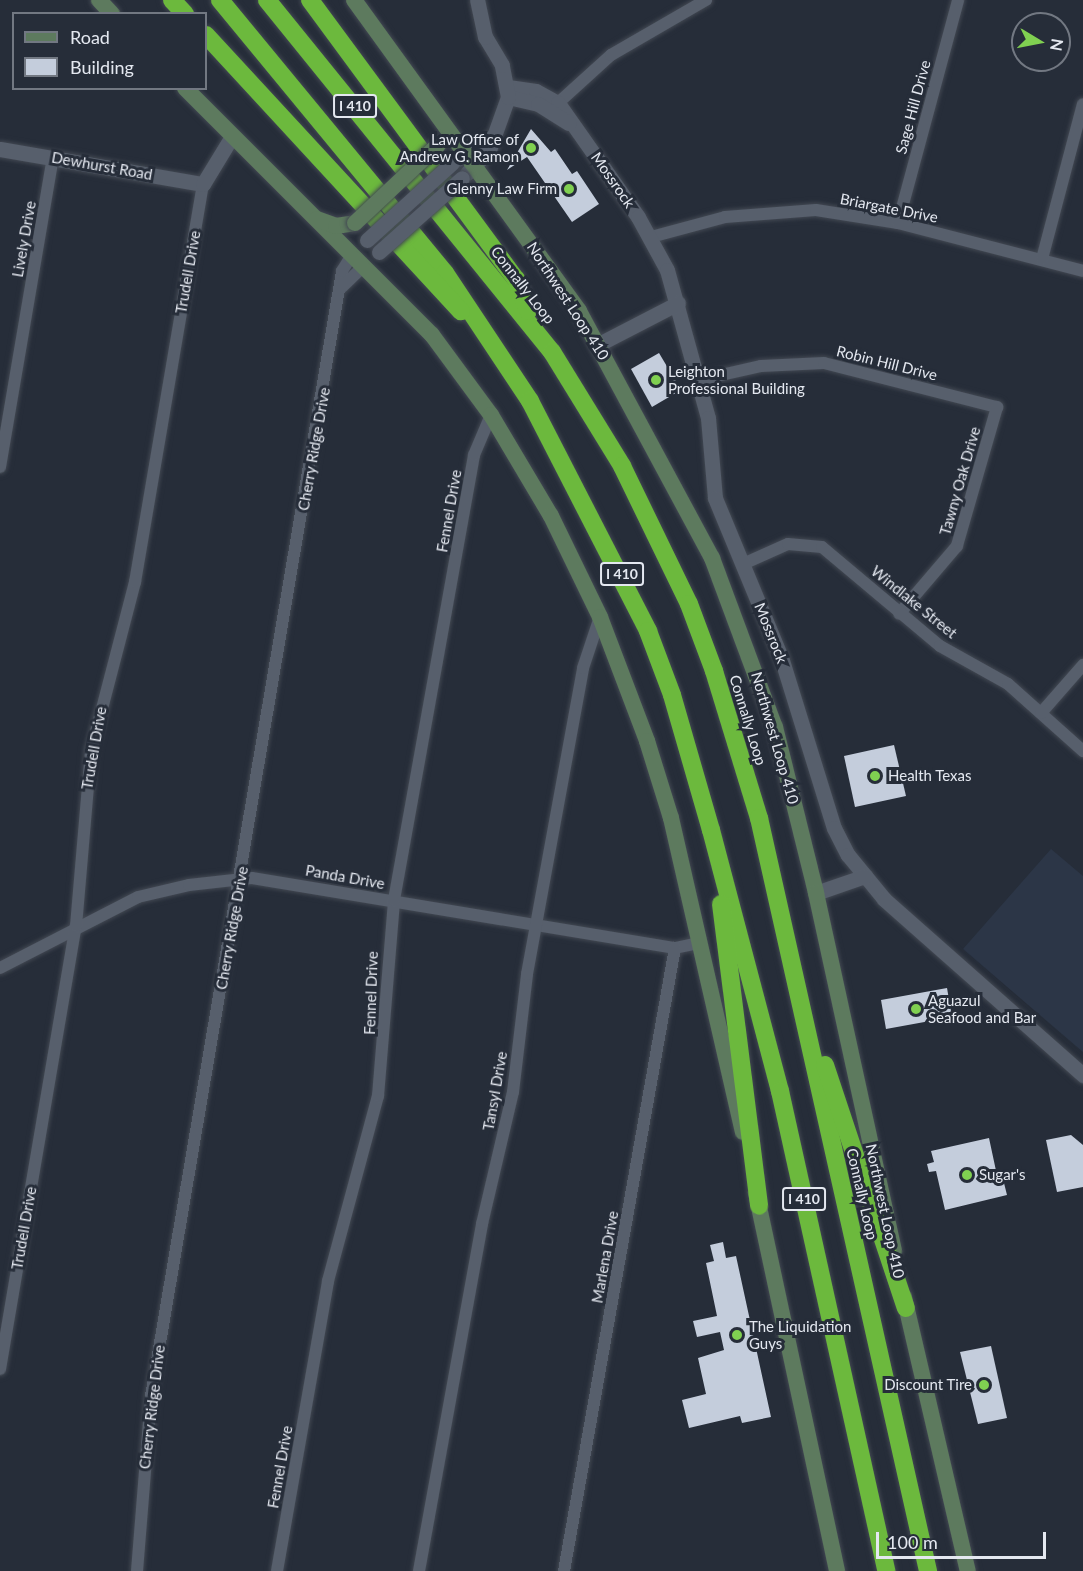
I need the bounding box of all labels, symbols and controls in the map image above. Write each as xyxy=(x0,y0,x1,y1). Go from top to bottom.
legend xyxy=(12,12,207,90)
north arrow xyxy=(1011,12,1071,72)
text: Road xyxy=(70,26,110,48)
text: N xyxy=(1047,37,1068,53)
text: Building xyxy=(70,56,134,78)
street label: Sage Hill Drive xyxy=(892,58,934,156)
road number: I 410 xyxy=(332,95,378,117)
place label: Law Office of Andrew G. Ramon xyxy=(399,130,519,165)
marker: Law Office of Andrew G. Ramon xyxy=(524,141,538,155)
street label: Dewhurst Road xyxy=(50,148,154,184)
street label: Mossrock xyxy=(587,149,639,211)
place label: Glenny Law Firm xyxy=(446,180,557,198)
marker: Glenny Law Firm xyxy=(562,182,576,196)
street label: Briargate Drive xyxy=(839,190,939,226)
street label: Lively Drive xyxy=(8,199,40,279)
street label: Trudell Drive xyxy=(172,229,204,315)
street label: Northwest Loop 410 xyxy=(523,239,613,363)
street label: Connally Loop xyxy=(487,243,559,327)
street label: Robin Hill Drive xyxy=(835,342,939,384)
place label: Leighton Professional Building xyxy=(668,362,805,397)
marker: Leighton Professional Building xyxy=(649,373,663,387)
street label: Cherry Ridge Drive xyxy=(294,386,334,512)
street label: Tawny Oak Drive xyxy=(936,424,984,538)
street label: Fennel Drive xyxy=(433,468,465,554)
street label: Windlake Street xyxy=(867,562,961,642)
road number: I 410 xyxy=(600,563,644,585)
street label: Mossrock xyxy=(751,600,791,666)
street label: Northwest Loop 410 xyxy=(748,670,802,806)
street label: Connally Loop xyxy=(726,673,770,767)
street label: Trudell Drive xyxy=(78,705,110,791)
marker: Health Texas xyxy=(866,767,884,785)
place label: Health Texas xyxy=(888,767,972,785)
street label: Panda Drive xyxy=(304,861,386,893)
street label: Cherry Ridge Drive xyxy=(212,865,252,991)
street label: Fennel Drive xyxy=(361,951,381,1035)
place label: Aguazul Seafood and Bar xyxy=(928,991,1036,1026)
marker: Aguazul Seafood and Bar xyxy=(909,1002,923,1016)
street label: Tansyl Drive xyxy=(479,1050,511,1132)
street label: Northwest Loop 410 xyxy=(862,1142,908,1280)
street label: Connally Loop xyxy=(843,1146,881,1242)
place label: Sugar's xyxy=(979,1166,1025,1184)
marker: Sugar's xyxy=(960,1168,974,1182)
street label: Trudell Drive xyxy=(8,1185,40,1271)
road number: I 410 xyxy=(782,1188,826,1210)
street label: Marlena Drive xyxy=(588,1209,622,1305)
place label: The Liquidation Guys xyxy=(749,1317,851,1352)
marker: The Liquidation Guys xyxy=(730,1328,744,1342)
street label: Cherry Ridge Drive xyxy=(135,1344,169,1470)
place label: Discount Tire xyxy=(884,1376,972,1394)
marker: Discount Tire xyxy=(977,1378,991,1392)
street label: Fennel Drive xyxy=(264,1424,296,1510)
scale bar xyxy=(879,1520,1048,1558)
text: 100 m xyxy=(887,1531,938,1553)

